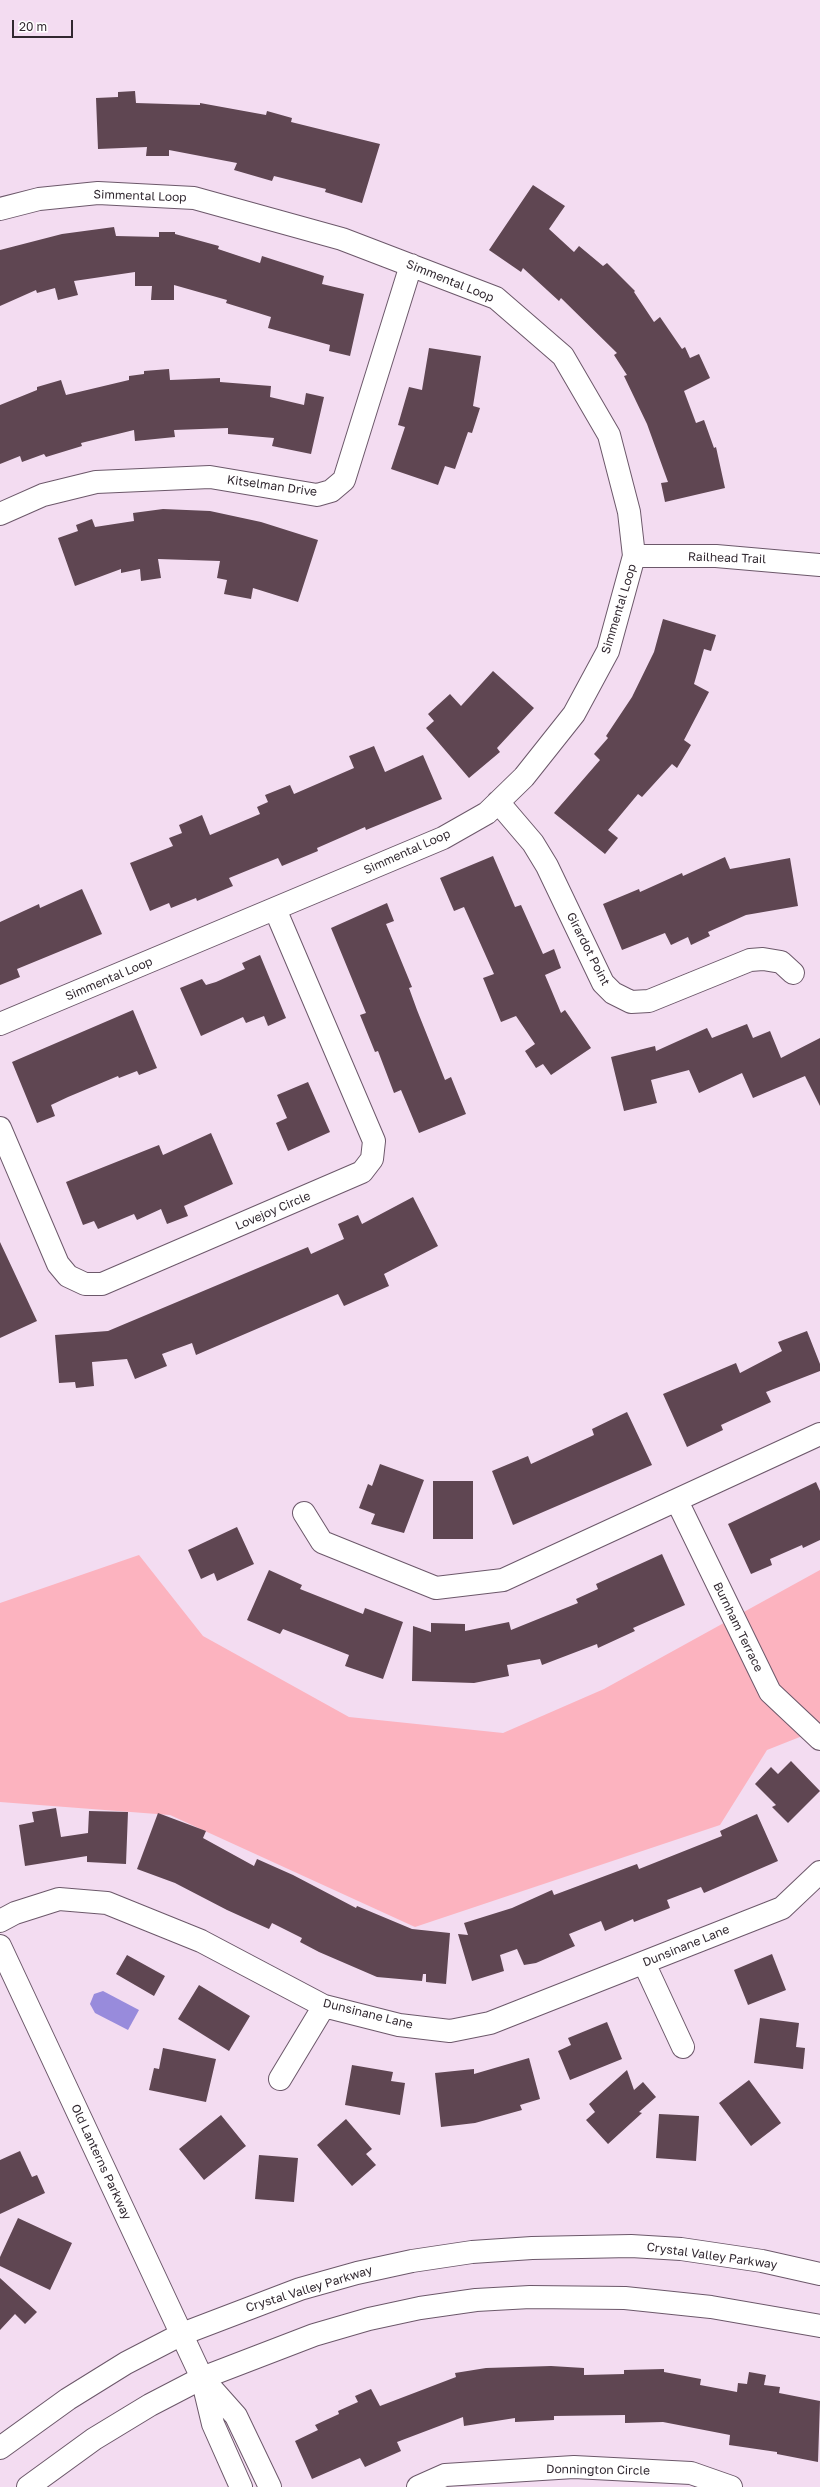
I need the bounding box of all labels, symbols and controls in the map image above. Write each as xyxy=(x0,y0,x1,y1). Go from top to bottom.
scale bar xyxy=(14,12,75,38)
text: 20 m xyxy=(19,19,47,34)
street label: Simmental Loop xyxy=(93,187,187,205)
street label: Simmental Loop xyxy=(404,257,496,305)
street label: Kitselman Drive xyxy=(226,473,318,499)
street label: Railhead Trail xyxy=(688,549,766,567)
street label: Simmental Loop xyxy=(598,562,640,656)
street label: Simmental Loop xyxy=(361,826,453,878)
street label: Girardot Point xyxy=(563,910,613,988)
street label: Simmental Loop xyxy=(63,954,155,1004)
street label: Lovejoy Circle xyxy=(233,1189,313,1233)
street label: Burnham Terrace xyxy=(710,1580,766,1674)
street label: Dunsinane Lane xyxy=(641,1922,731,1970)
street label: Dunsinane Lane xyxy=(322,1996,414,2032)
street label: Old Lanterns Parkway xyxy=(68,2102,134,2222)
street label: Crystal Valley Parkway xyxy=(646,2240,778,2272)
street label: Crystal Valley Parkway xyxy=(244,2263,374,2315)
street label: Donnington Circle xyxy=(546,2462,650,2478)

